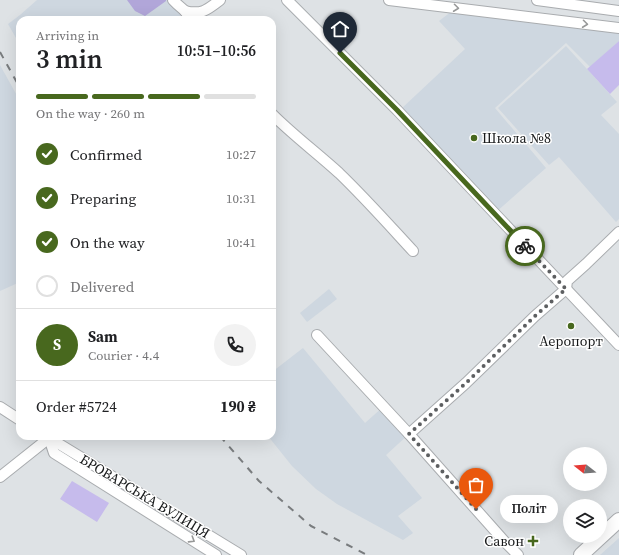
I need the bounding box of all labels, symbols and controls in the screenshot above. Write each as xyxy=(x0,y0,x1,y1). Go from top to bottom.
one-way arrow xyxy=(453,3,459,12)
pin xyxy=(323,12,357,53)
icon: home xyxy=(329,18,351,40)
one-way arrow xyxy=(582,19,588,28)
text: Arriving in xyxy=(36,27,99,44)
text: 10:51–10:56 xyxy=(177,40,256,61)
text: 3 min xyxy=(36,41,103,77)
text: On the way · 260 m xyxy=(36,105,145,122)
place label: Школа №8 xyxy=(482,128,551,148)
marker: Школа №8 xyxy=(469,133,479,143)
icon: check xyxy=(36,143,58,165)
text: Confirmed xyxy=(70,144,142,165)
text: 10:27 xyxy=(226,146,256,163)
icon: check xyxy=(36,187,58,209)
text: Preparing xyxy=(70,188,136,209)
text: 10:31 xyxy=(226,190,256,207)
courier xyxy=(505,226,545,266)
icon: check xyxy=(36,231,58,253)
text: On the way xyxy=(70,232,145,253)
text: 10:41 xyxy=(226,234,256,251)
icon: bike xyxy=(514,235,536,257)
text: Delivered xyxy=(70,276,134,297)
marker: Аеропорт xyxy=(566,321,576,331)
button: phone xyxy=(214,324,256,366)
text: Sam xyxy=(88,326,118,347)
place label: Аеропорт xyxy=(539,331,603,351)
text: S xyxy=(53,334,61,355)
text: Courier · 4.4 xyxy=(88,347,159,364)
text: Order #5724 xyxy=(36,396,117,417)
text: 190 ₴ xyxy=(220,396,256,417)
north arrow xyxy=(563,447,607,491)
map controls xyxy=(563,447,607,543)
street label: БРОВАРСЬКА ВУЛИЦЯ xyxy=(76,449,214,543)
pin xyxy=(459,468,493,509)
icon: bag xyxy=(465,474,487,496)
callout: Політ xyxy=(500,495,558,523)
button: layers xyxy=(563,499,607,543)
text: Політ xyxy=(511,500,547,517)
place label: Савон xyxy=(484,531,524,551)
one-way arrow xyxy=(187,535,194,542)
marker: Савон xyxy=(527,535,539,547)

